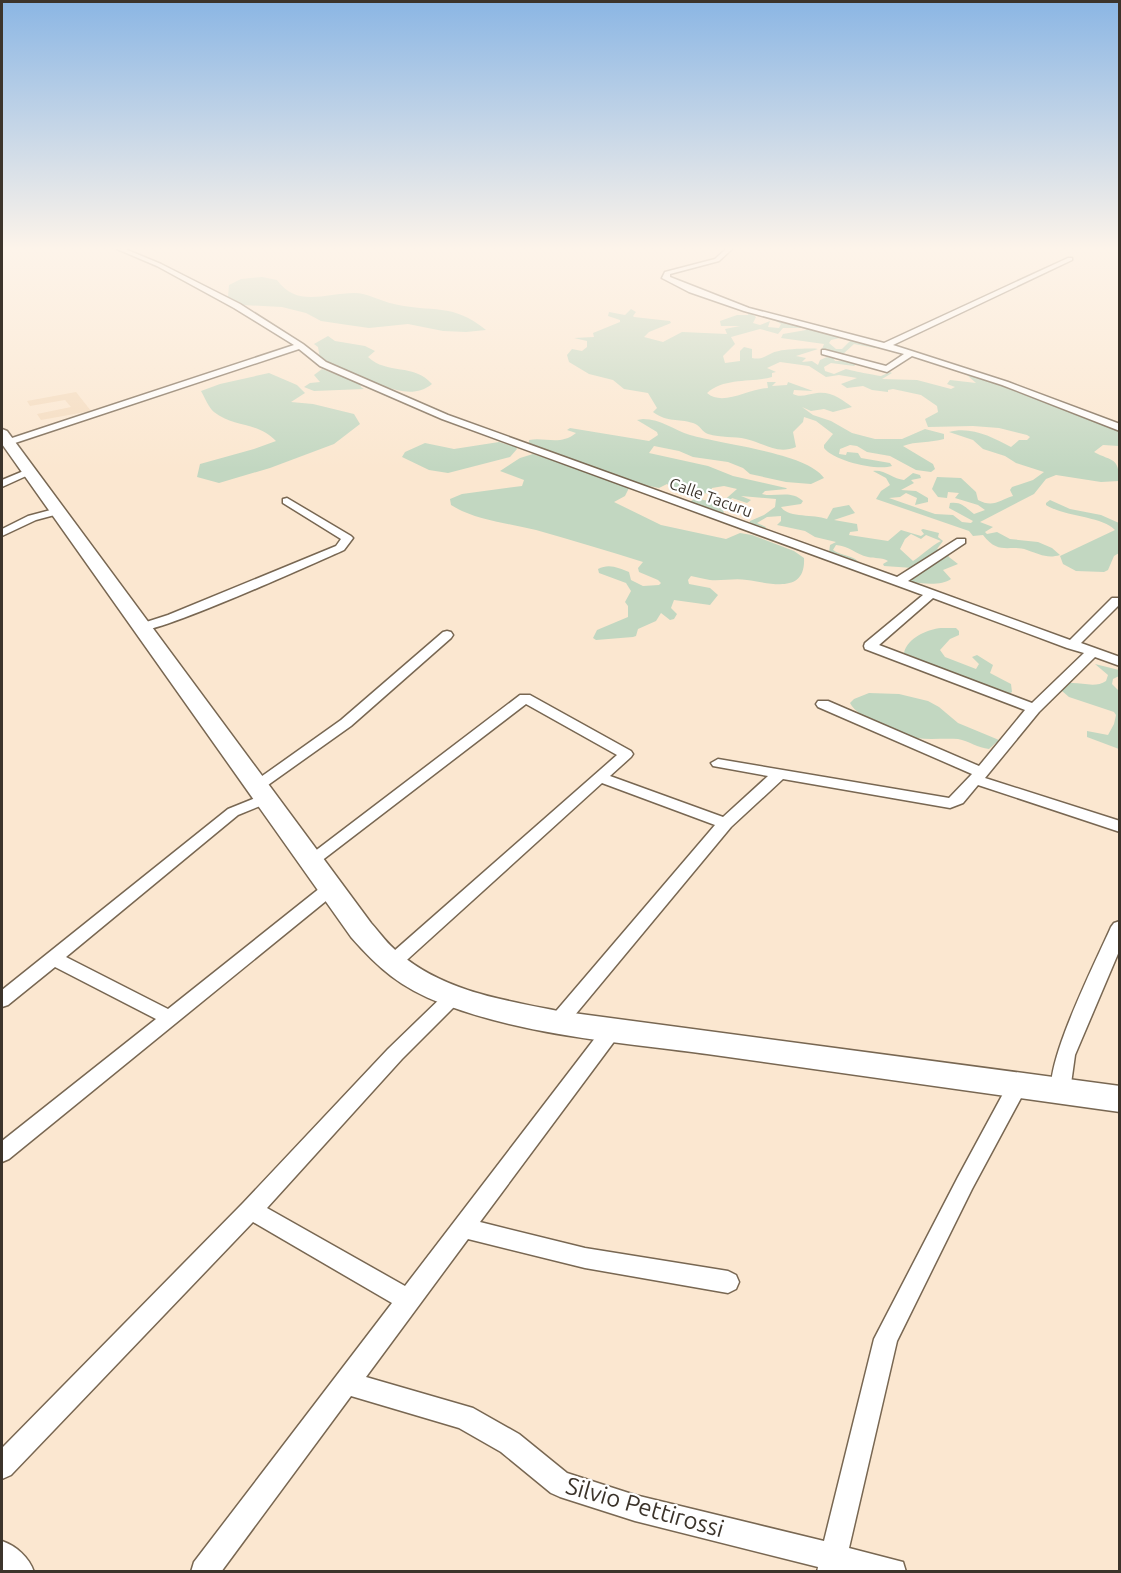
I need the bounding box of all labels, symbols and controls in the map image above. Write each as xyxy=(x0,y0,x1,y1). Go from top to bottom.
street label: Calle Tacuru xyxy=(667,474,755,520)
street label: Silvio Pettirossi xyxy=(563,1472,727,1542)

